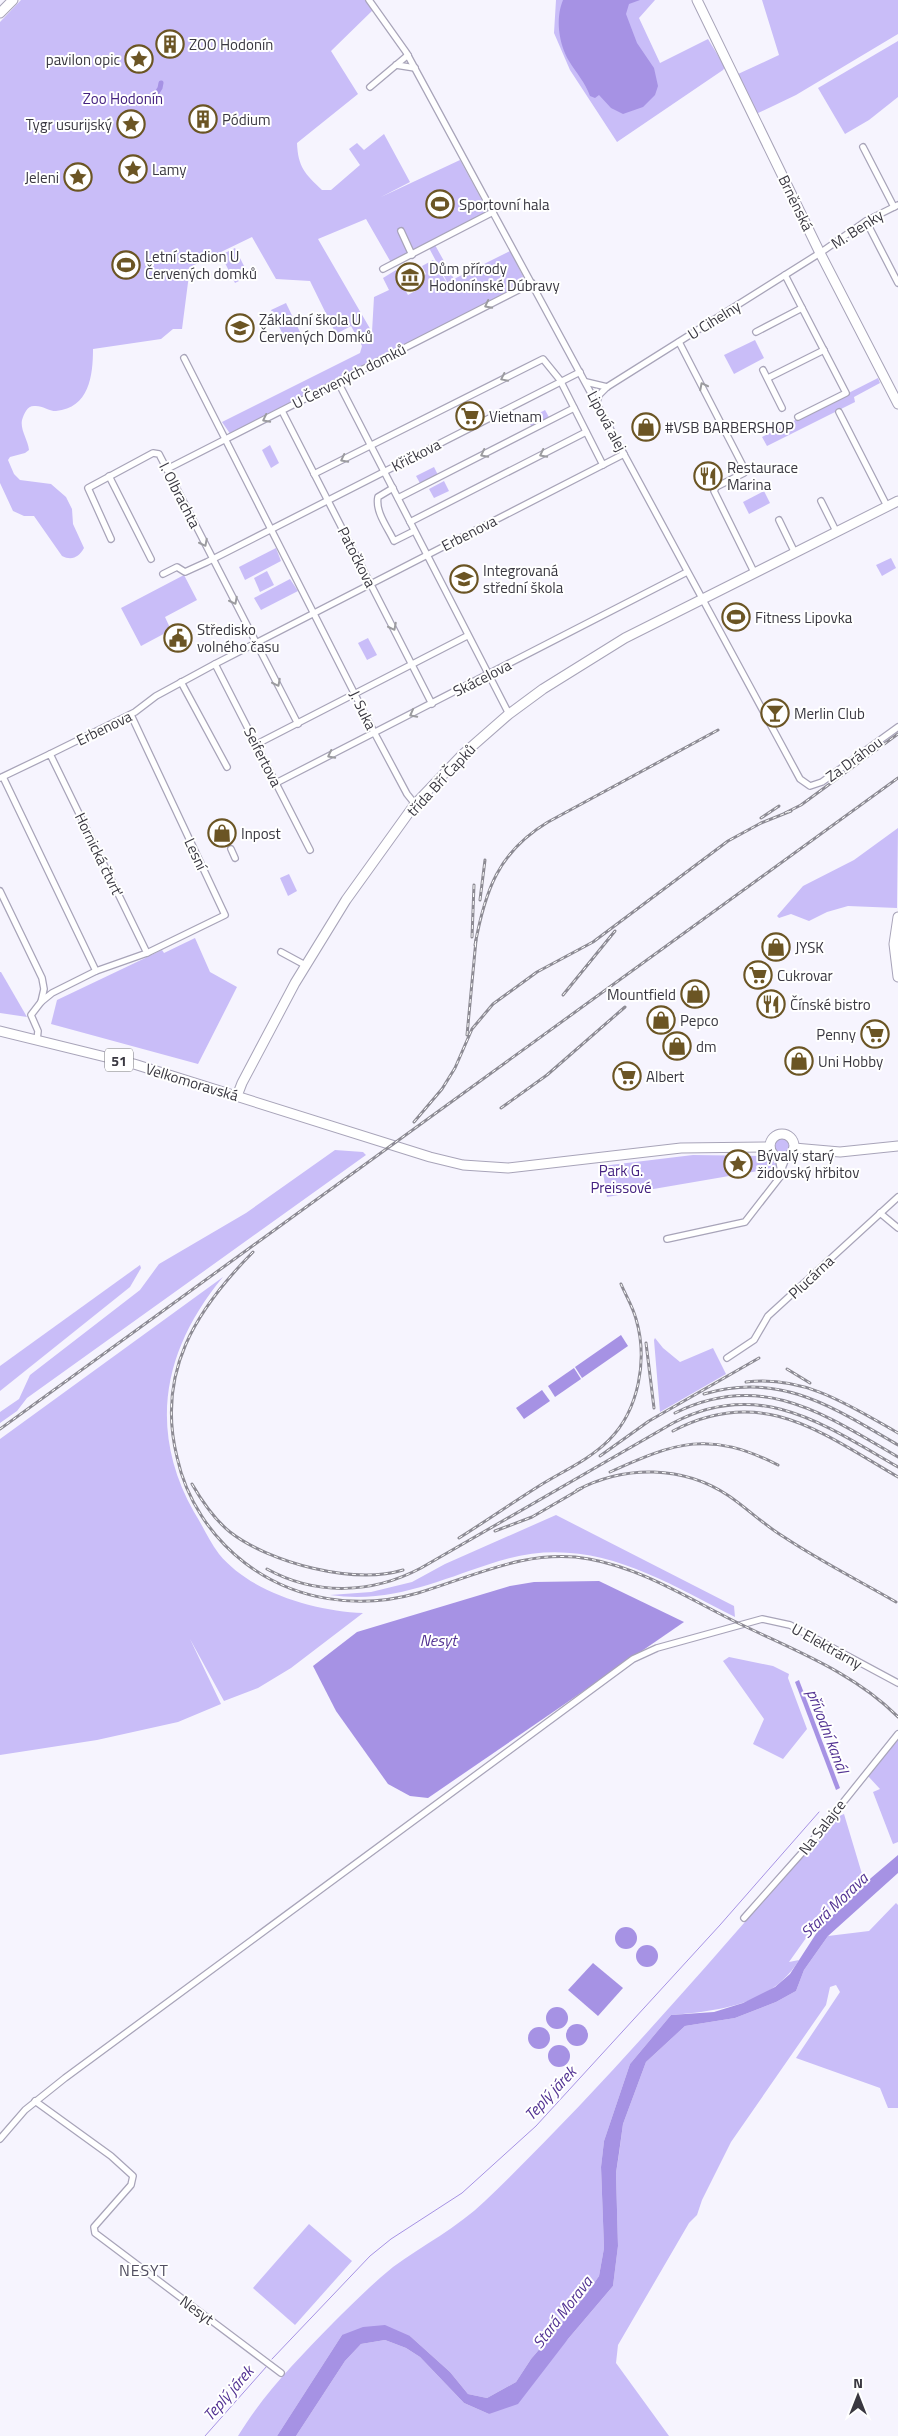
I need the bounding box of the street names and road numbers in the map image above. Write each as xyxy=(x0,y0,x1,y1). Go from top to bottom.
street label: Brněnská xyxy=(773,171,820,235)
street label: M. Benky xyxy=(826,203,888,255)
street label: U Cihelny xyxy=(683,295,745,345)
street label: U Červených domků xyxy=(288,337,410,415)
street label: Lipová alej xyxy=(581,386,633,456)
street label: Křičkova xyxy=(387,433,445,477)
street label: I. Olbrachta xyxy=(154,458,207,533)
street label: Erbenova xyxy=(437,509,501,557)
street label: Patočkova xyxy=(332,523,382,592)
street label: Skácelova xyxy=(449,653,516,702)
street label: J. Suka xyxy=(344,686,383,734)
street label: Erbenova xyxy=(72,704,136,751)
street label: Seifertova xyxy=(238,723,288,791)
street label: Za Dráhou xyxy=(821,731,887,787)
street label: třída Bří Čapků xyxy=(401,738,481,822)
street label: Hornická čtvrť xyxy=(69,809,129,900)
street label: Lesní xyxy=(179,834,214,875)
road number: 51 xyxy=(105,1048,133,1072)
street label: Velkomoravská xyxy=(143,1057,242,1107)
street label: Plucárna xyxy=(783,1249,839,1304)
street label: U Elektrárny xyxy=(787,1617,867,1675)
street label: Na Salajce xyxy=(793,1794,851,1860)
street label: Nesyt xyxy=(175,2290,219,2331)

